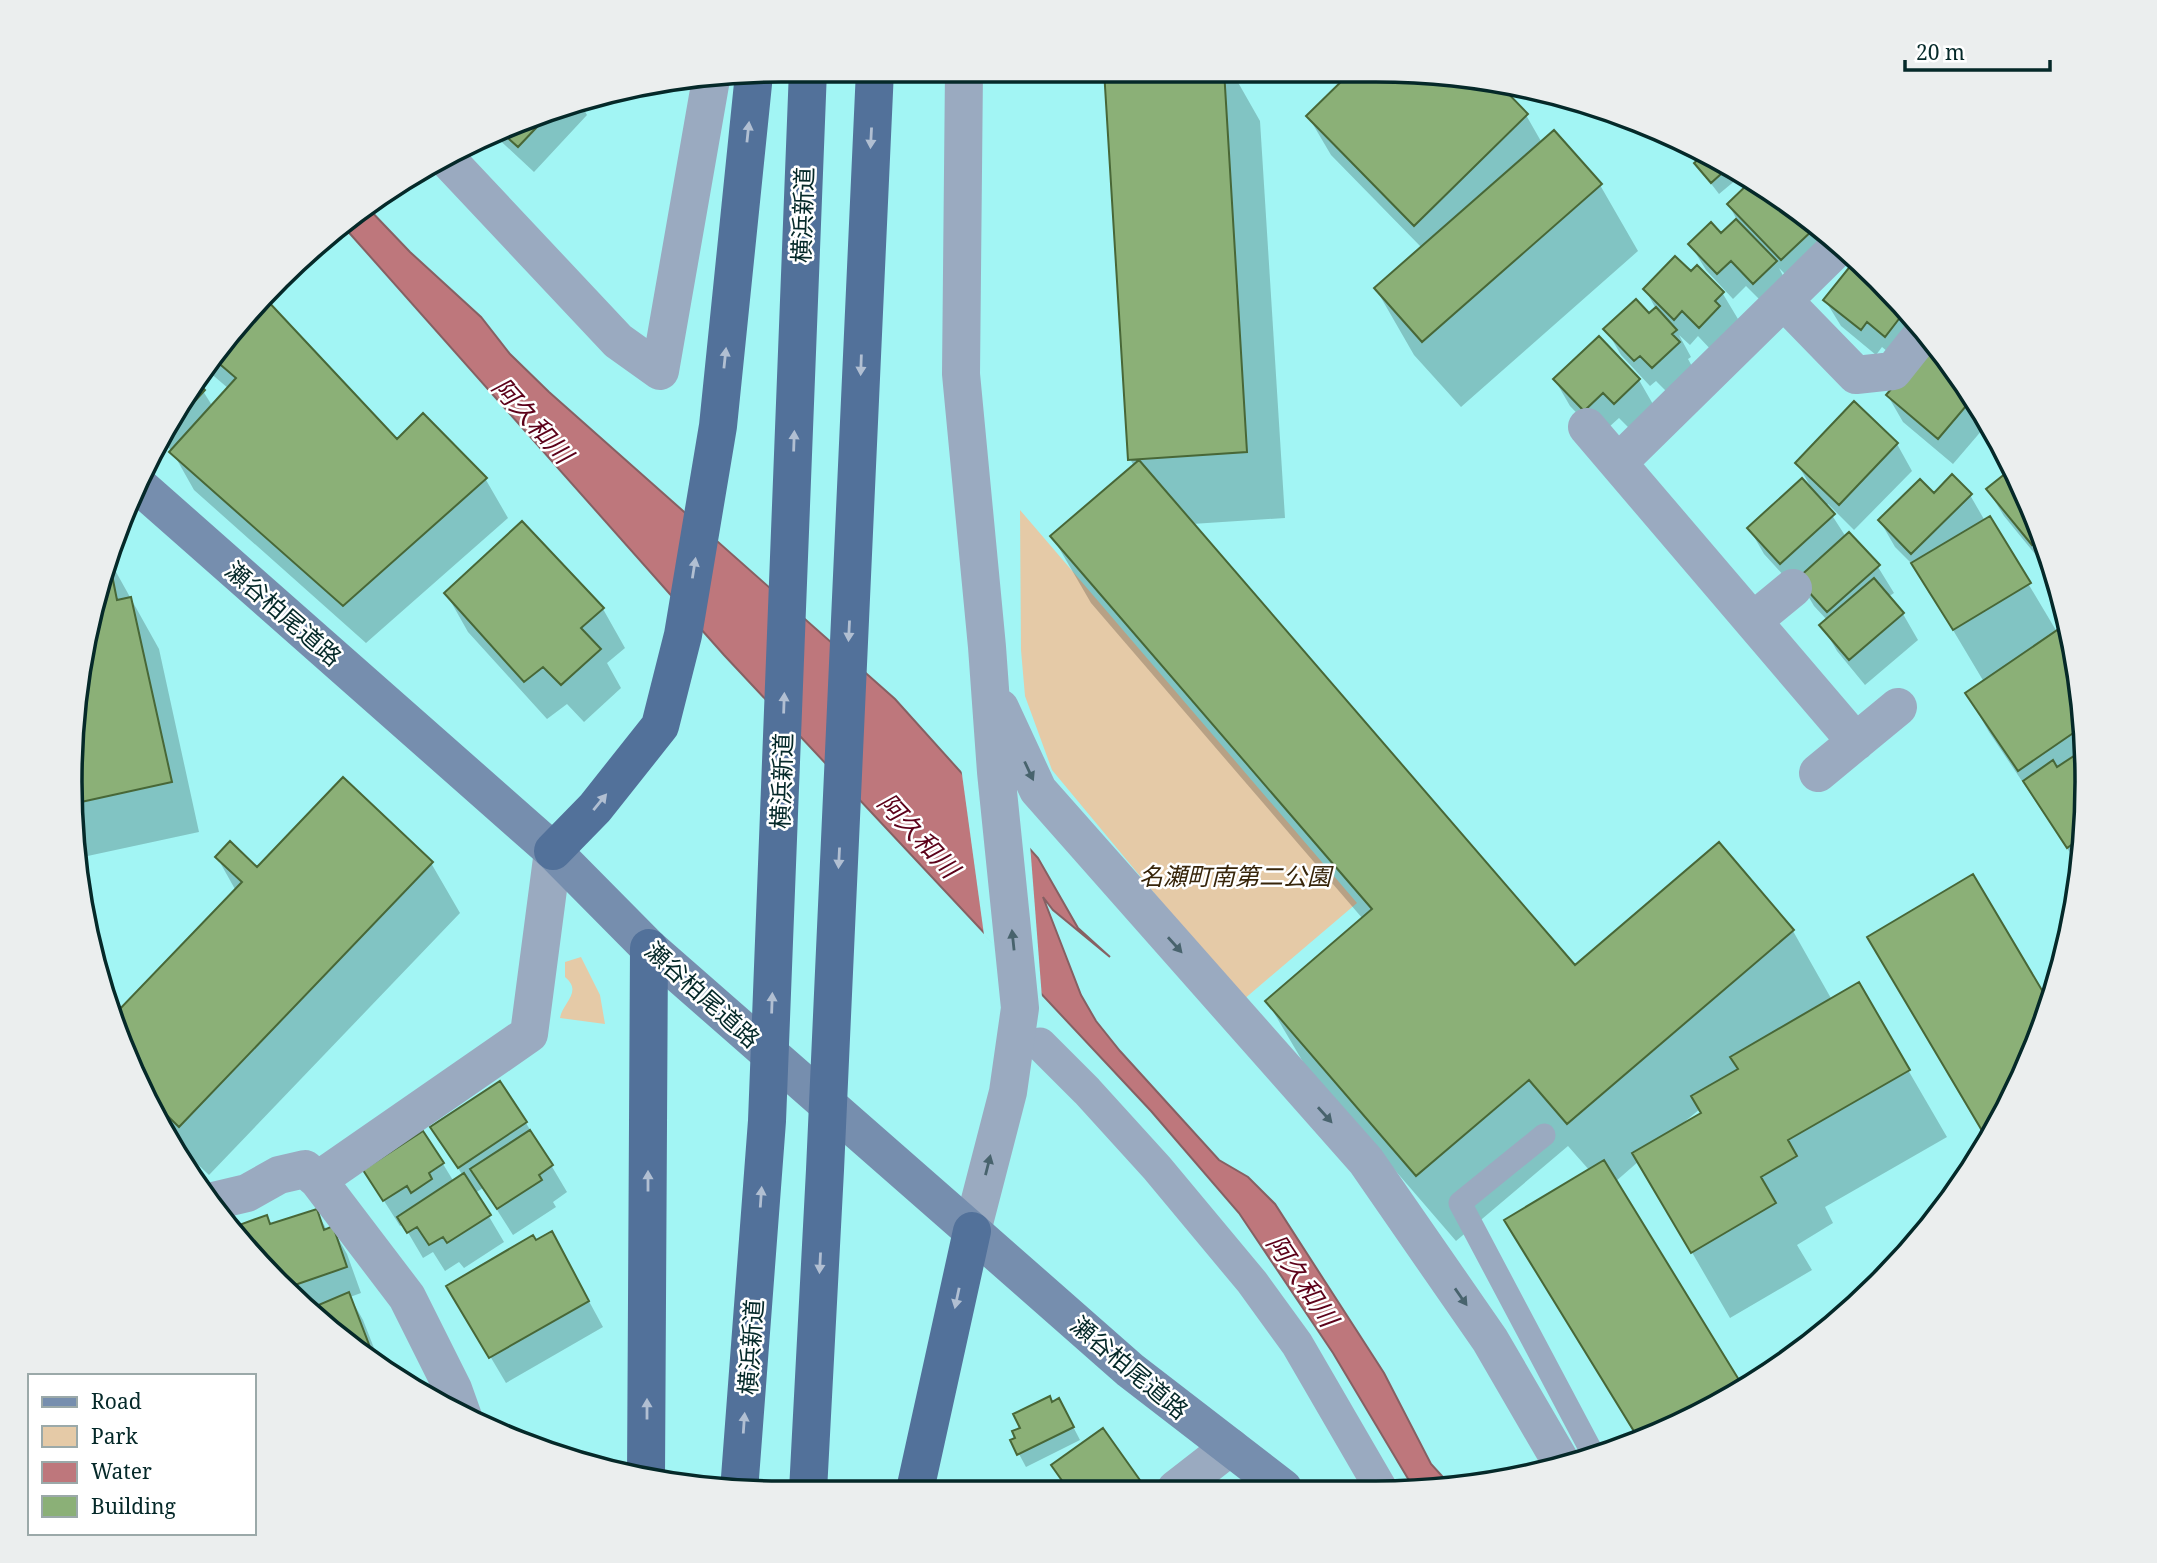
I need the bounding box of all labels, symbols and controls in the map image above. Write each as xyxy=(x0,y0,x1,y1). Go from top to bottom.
scale bar xyxy=(1905,28,2050,72)
text: 20 m xyxy=(1916,38,1965,66)
one-way arrow xyxy=(743,121,754,143)
one-way arrow xyxy=(866,127,877,149)
street label: 横浜新道 xyxy=(784,166,820,264)
one-way arrow xyxy=(720,347,731,369)
one-way arrow xyxy=(856,355,867,377)
water label: 阿久和川 xyxy=(485,369,583,473)
one-way arrow xyxy=(788,429,800,451)
street label: 瀬谷柏尾道路 xyxy=(219,553,349,673)
one-way arrow xyxy=(689,557,700,579)
one-way arrow xyxy=(844,620,855,642)
one-way arrow xyxy=(778,691,789,713)
street label: 横浜新道 xyxy=(763,732,799,830)
one-way arrow xyxy=(1023,761,1035,781)
water label: 阿久和川 xyxy=(870,785,970,887)
one-way arrow xyxy=(592,793,607,810)
one-way arrow xyxy=(834,848,845,870)
park label: 名瀬町南第二公園 xyxy=(1139,859,1334,892)
one-way arrow xyxy=(1008,929,1019,951)
street label: 瀬谷柏尾道路 xyxy=(638,934,768,1054)
one-way arrow xyxy=(1166,936,1182,953)
one-way arrow xyxy=(766,992,777,1014)
one-way arrow xyxy=(1317,1106,1333,1123)
one-way arrow xyxy=(983,1154,994,1176)
one-way arrow xyxy=(642,1170,654,1192)
one-way arrow xyxy=(756,1185,767,1207)
water label: 阿久和川 xyxy=(1259,1227,1349,1336)
one-way arrow xyxy=(815,1252,826,1274)
one-way arrow xyxy=(951,1287,962,1309)
one-way arrow xyxy=(1454,1288,1468,1306)
street label: 横浜新道 xyxy=(730,1298,770,1396)
street label: 瀬谷柏尾道路 xyxy=(1064,1308,1196,1426)
legend xyxy=(28,1374,256,1535)
text: Road xyxy=(91,1387,142,1415)
one-way arrow xyxy=(641,1397,653,1419)
one-way arrow xyxy=(739,1412,750,1434)
text: Park xyxy=(91,1422,138,1450)
text: Water xyxy=(91,1457,152,1485)
text: Building xyxy=(91,1492,176,1520)

